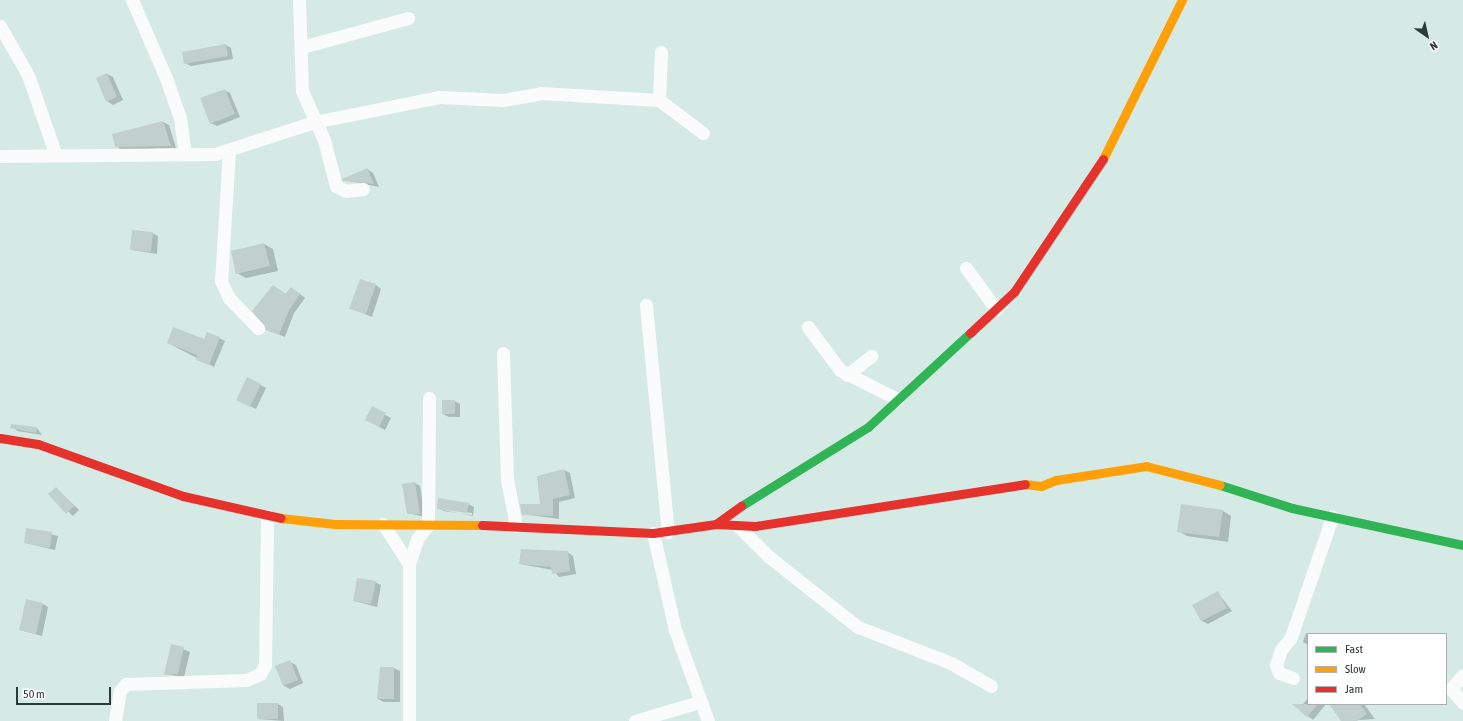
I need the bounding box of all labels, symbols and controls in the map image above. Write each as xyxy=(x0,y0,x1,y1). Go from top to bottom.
north arrow xyxy=(1407,16,1447,56)
text: N xyxy=(1428,39,1440,53)
legend xyxy=(1307,633,1447,705)
text: Fast xyxy=(1345,642,1363,656)
text: Slow xyxy=(1345,662,1366,676)
scale bar xyxy=(18,679,113,705)
text: Jam xyxy=(1345,682,1363,696)
text: 50 m xyxy=(23,687,45,701)

